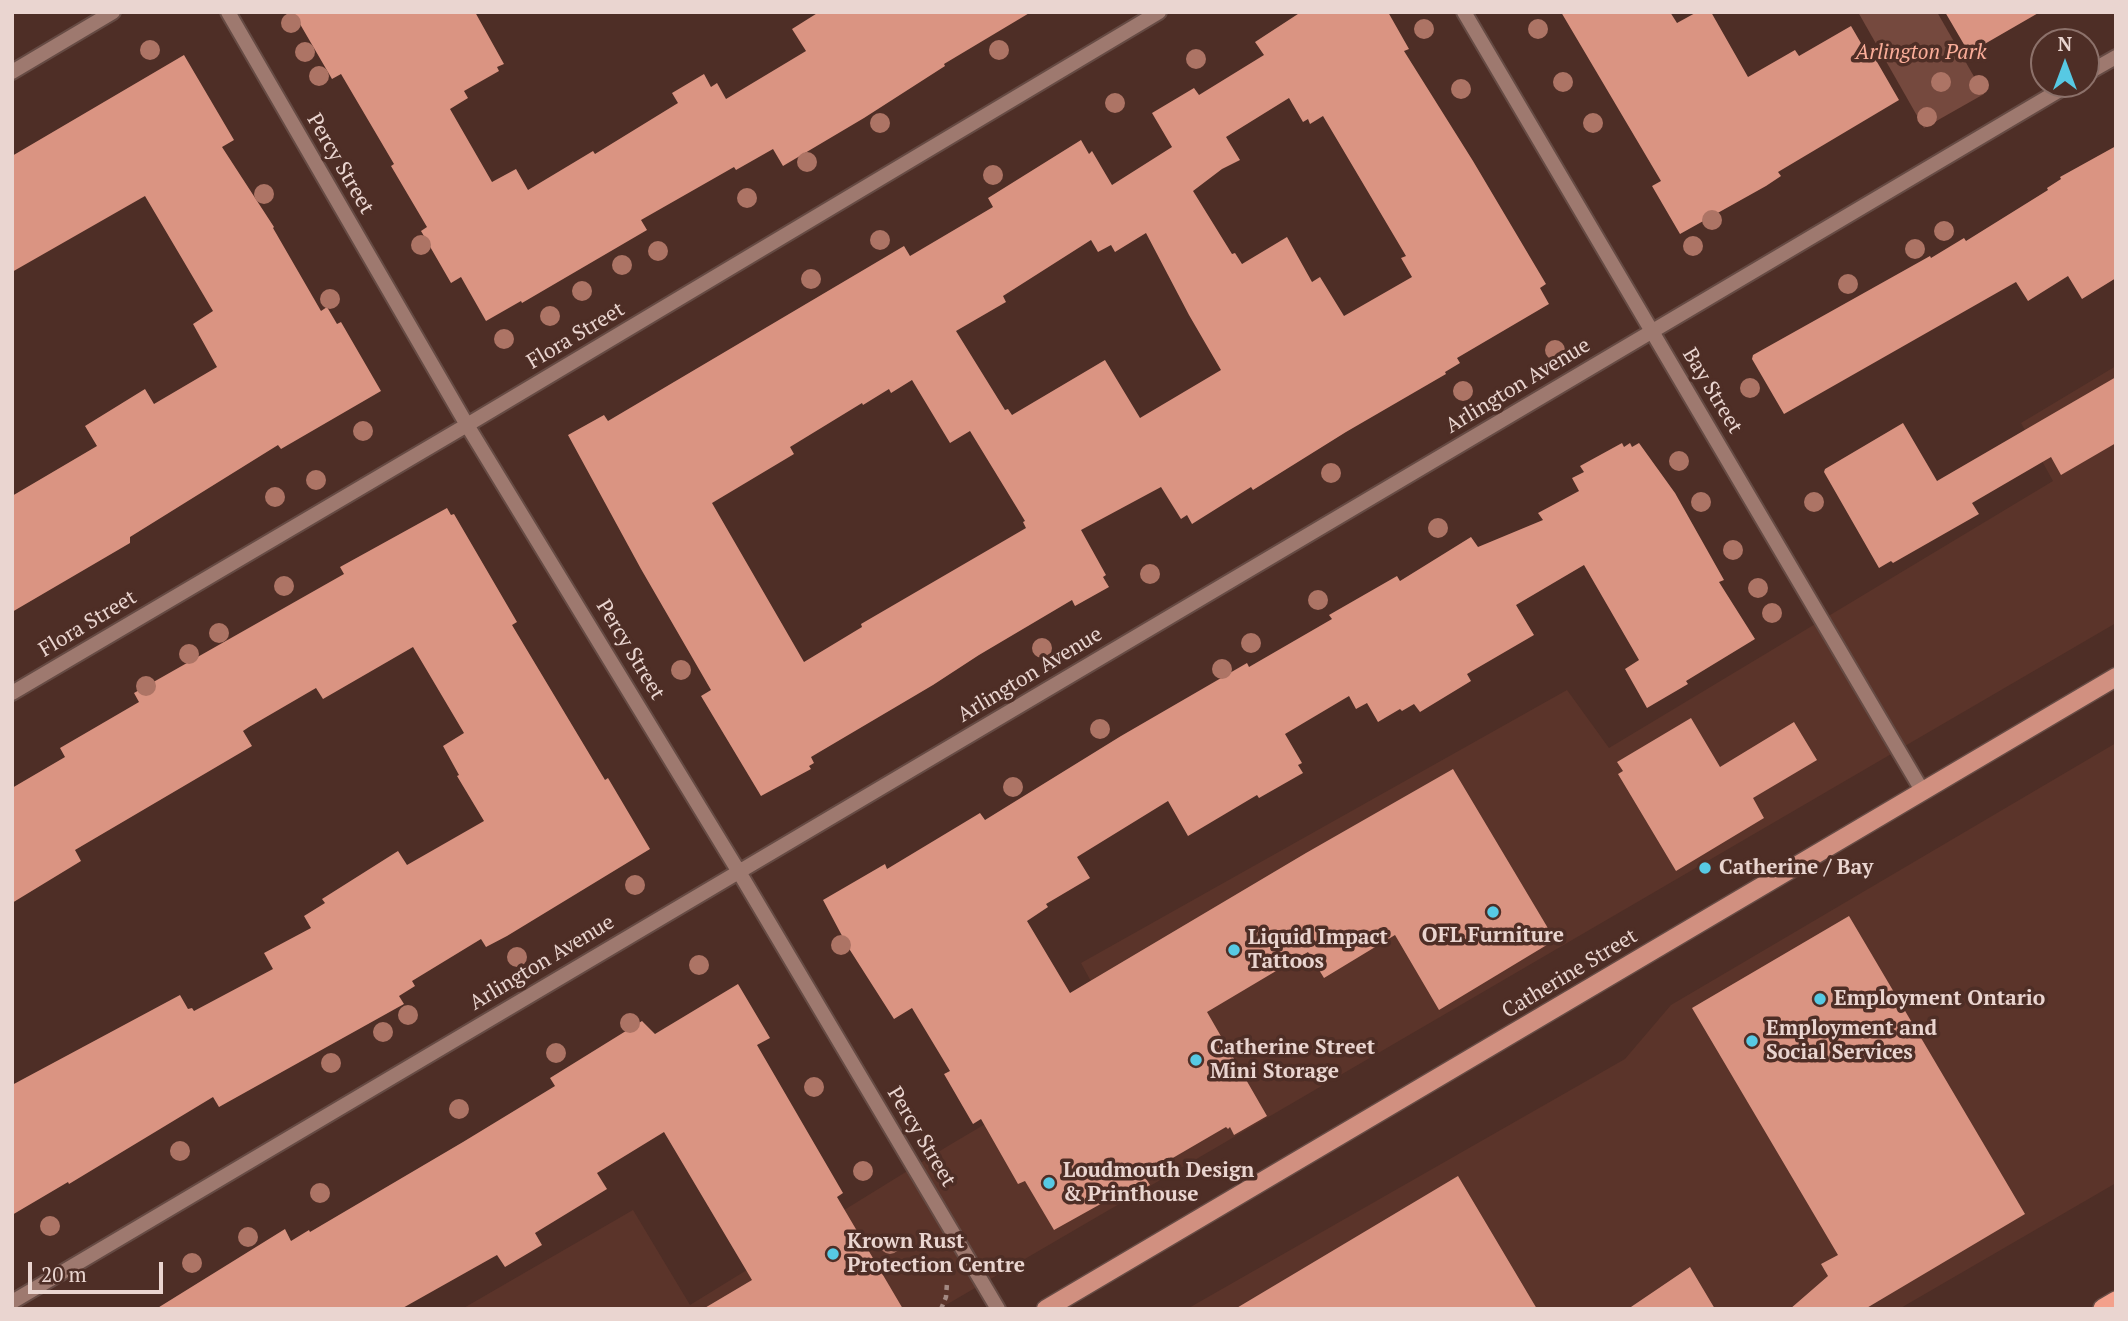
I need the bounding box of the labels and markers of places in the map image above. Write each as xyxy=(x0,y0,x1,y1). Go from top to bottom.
place label: Catherine / Bay xyxy=(1719,855,1873,881)
marker: Catherine / Bay xyxy=(1697,860,1713,876)
marker: OFL Furniture xyxy=(1485,904,1501,920)
place label: OFL Furniture xyxy=(1422,923,1564,949)
place label: Liquid Impact Tattoos xyxy=(1248,925,1388,975)
marker: Liquid Impact Tattoos xyxy=(1226,942,1242,958)
place label: Employment Ontario xyxy=(1834,986,2045,1012)
marker: Employment Ontario xyxy=(1812,991,1828,1007)
place label: Employment and Social Services xyxy=(1766,1016,1937,1066)
marker: Employment and Social Services xyxy=(1744,1033,1760,1049)
place label: Catherine Street Mini Storage xyxy=(1210,1035,1375,1085)
marker: Catherine Street Mini Storage xyxy=(1188,1052,1204,1068)
place label: Loudmouth Design & Printhouse xyxy=(1063,1158,1254,1208)
marker: Loudmouth Design & Printhouse xyxy=(1041,1175,1057,1191)
place label: Krown Rust Protection Centre xyxy=(847,1229,1025,1279)
marker: Krown Rust Protection Centre xyxy=(825,1246,841,1262)

